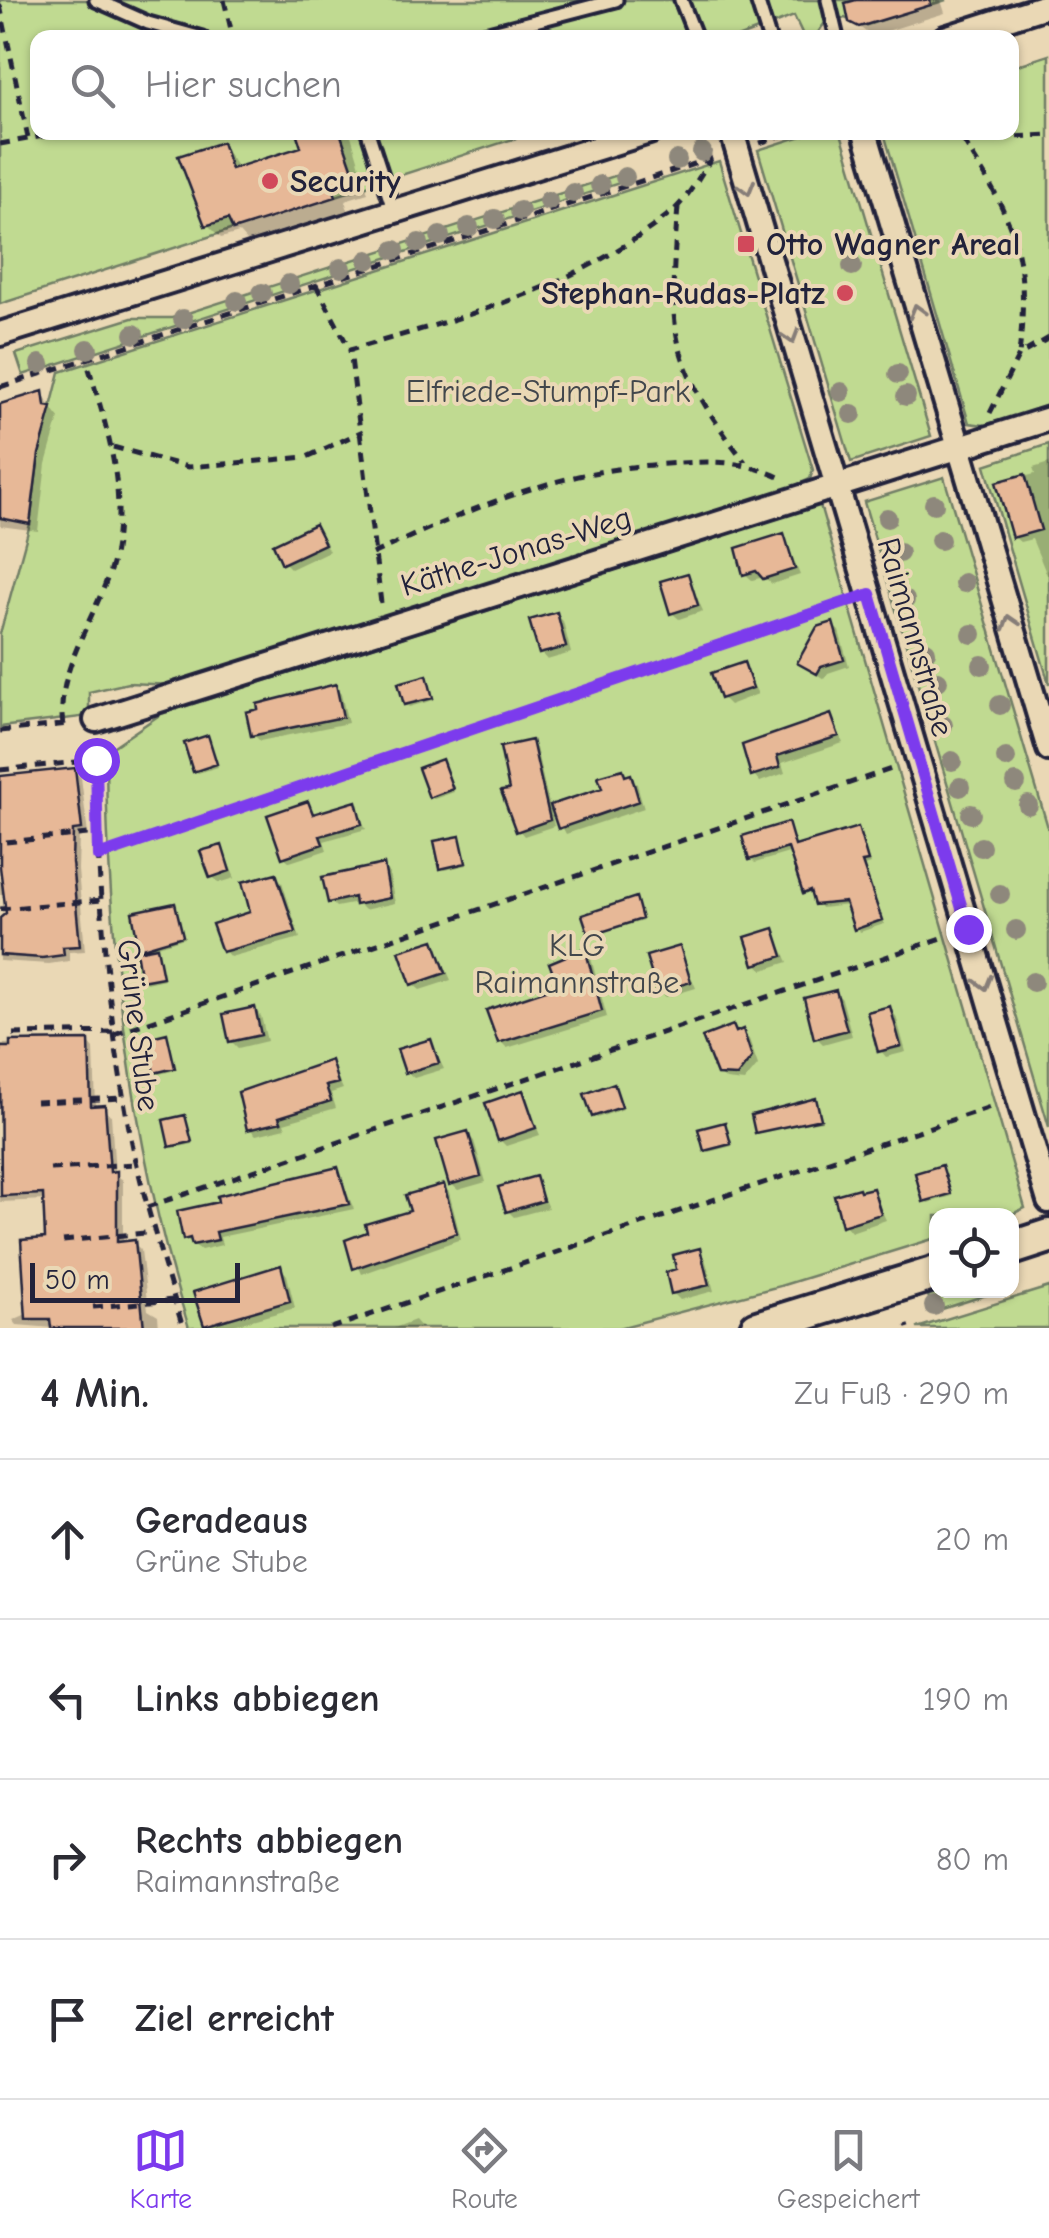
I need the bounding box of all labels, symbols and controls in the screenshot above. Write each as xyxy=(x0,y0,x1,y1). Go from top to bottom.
search box xyxy=(30,30,1019,140)
icon: search xyxy=(65,58,120,113)
text: Hier suchen xyxy=(145,63,342,107)
place label: Security xyxy=(290,163,401,200)
marker: Security xyxy=(259,170,281,192)
one-way arrow xyxy=(735,179,756,196)
place label: Otto Wagner Areal xyxy=(766,226,1020,263)
marker: Otto Wagner Areal xyxy=(735,233,757,255)
place label: Stephan-Rudas-Platz xyxy=(541,275,825,312)
marker: Stephan-Rudas-Platz xyxy=(834,282,856,304)
one-way arrow xyxy=(908,303,929,320)
one-way arrow xyxy=(780,327,800,344)
park label: Elfriede-Stumpf-Park xyxy=(406,373,691,410)
street label: Käthe-Jonas-Weg xyxy=(396,499,636,604)
street label: Raimannstraße xyxy=(870,534,962,741)
one-way arrow xyxy=(1002,615,1022,632)
route start xyxy=(74,738,120,784)
route end xyxy=(946,907,992,953)
park label: KLG Raimannstraße xyxy=(475,927,679,1001)
street label: Grüne Stube xyxy=(110,937,167,1113)
one-way arrow xyxy=(972,974,993,991)
map controls xyxy=(929,1208,1019,1298)
button: locate xyxy=(929,1208,1019,1298)
scale bar xyxy=(30,1258,240,1302)
text: 50 m xyxy=(45,1264,110,1296)
text: 4 Min. xyxy=(40,1369,149,1418)
text: Zu Fuß · 290 m xyxy=(794,1375,1009,1412)
text: Geradeaus xyxy=(135,1499,308,1543)
icon: ahead xyxy=(40,1512,95,1567)
text: 20 m xyxy=(936,1521,1009,1558)
text: Grüne Stube xyxy=(135,1543,308,1580)
icon: left xyxy=(40,1672,95,1727)
text: Links abbiegen xyxy=(135,1677,380,1721)
text: 190 m xyxy=(923,1681,1009,1718)
text: Rechts abbiegen xyxy=(135,1819,403,1863)
icon: right xyxy=(40,1832,95,1887)
text: 80 m xyxy=(936,1841,1009,1878)
text: Raimannstraße xyxy=(135,1863,340,1900)
icon: arrive xyxy=(40,1992,95,2047)
text: Ziel erreicht xyxy=(135,1997,334,2041)
tab: Karte xyxy=(130,2123,192,2215)
tab: Route xyxy=(451,2123,518,2215)
tab: Gespeichert xyxy=(777,2123,919,2215)

